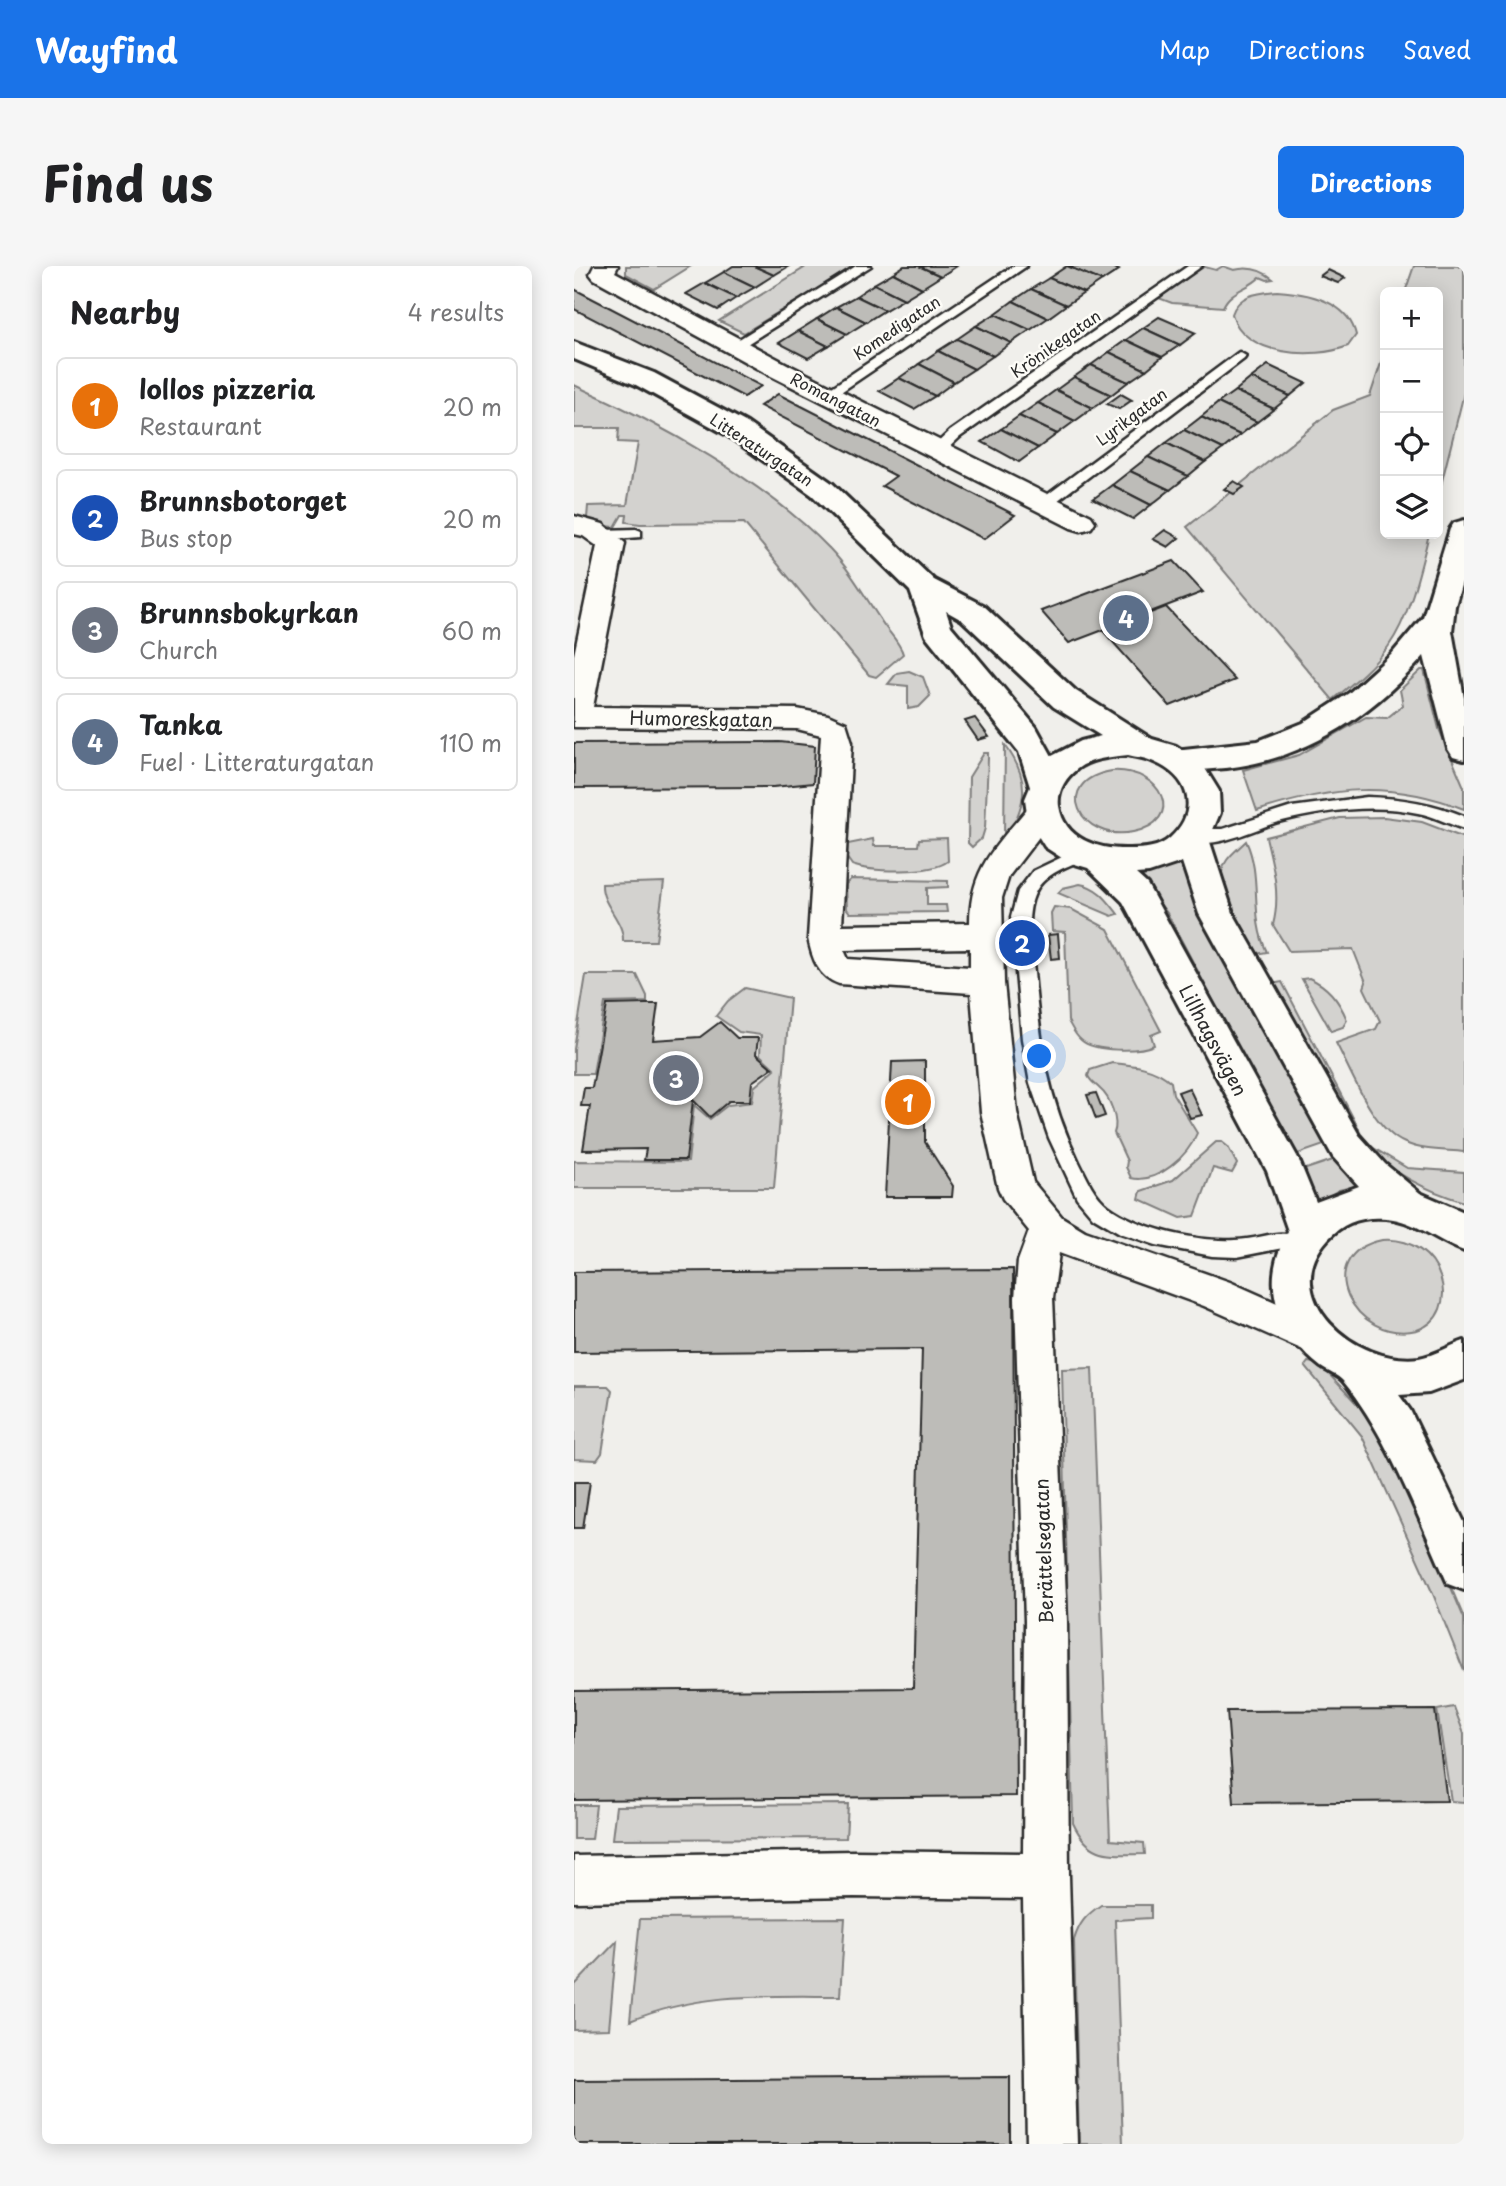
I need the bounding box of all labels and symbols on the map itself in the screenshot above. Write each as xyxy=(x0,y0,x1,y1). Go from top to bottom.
street label: Komedigatan xyxy=(848,289,944,365)
street label: Krönikegatan xyxy=(1005,303,1105,383)
street label: Romangatan xyxy=(787,366,885,432)
street label: Lyrikgatan xyxy=(1090,381,1172,451)
street label: Litteraturgatan xyxy=(706,407,818,491)
pin: 4 xyxy=(1103,592,1149,644)
street label: Humoreskgatan xyxy=(629,703,773,733)
pin: 2 xyxy=(999,917,1045,969)
street label: Lillhagsvägen xyxy=(1173,979,1255,1101)
your location xyxy=(1022,1039,1056,1073)
pin: 3 xyxy=(653,1052,699,1104)
pin: 1 xyxy=(885,1076,931,1128)
street label: Berättelsegatan xyxy=(1026,1478,1060,1624)

